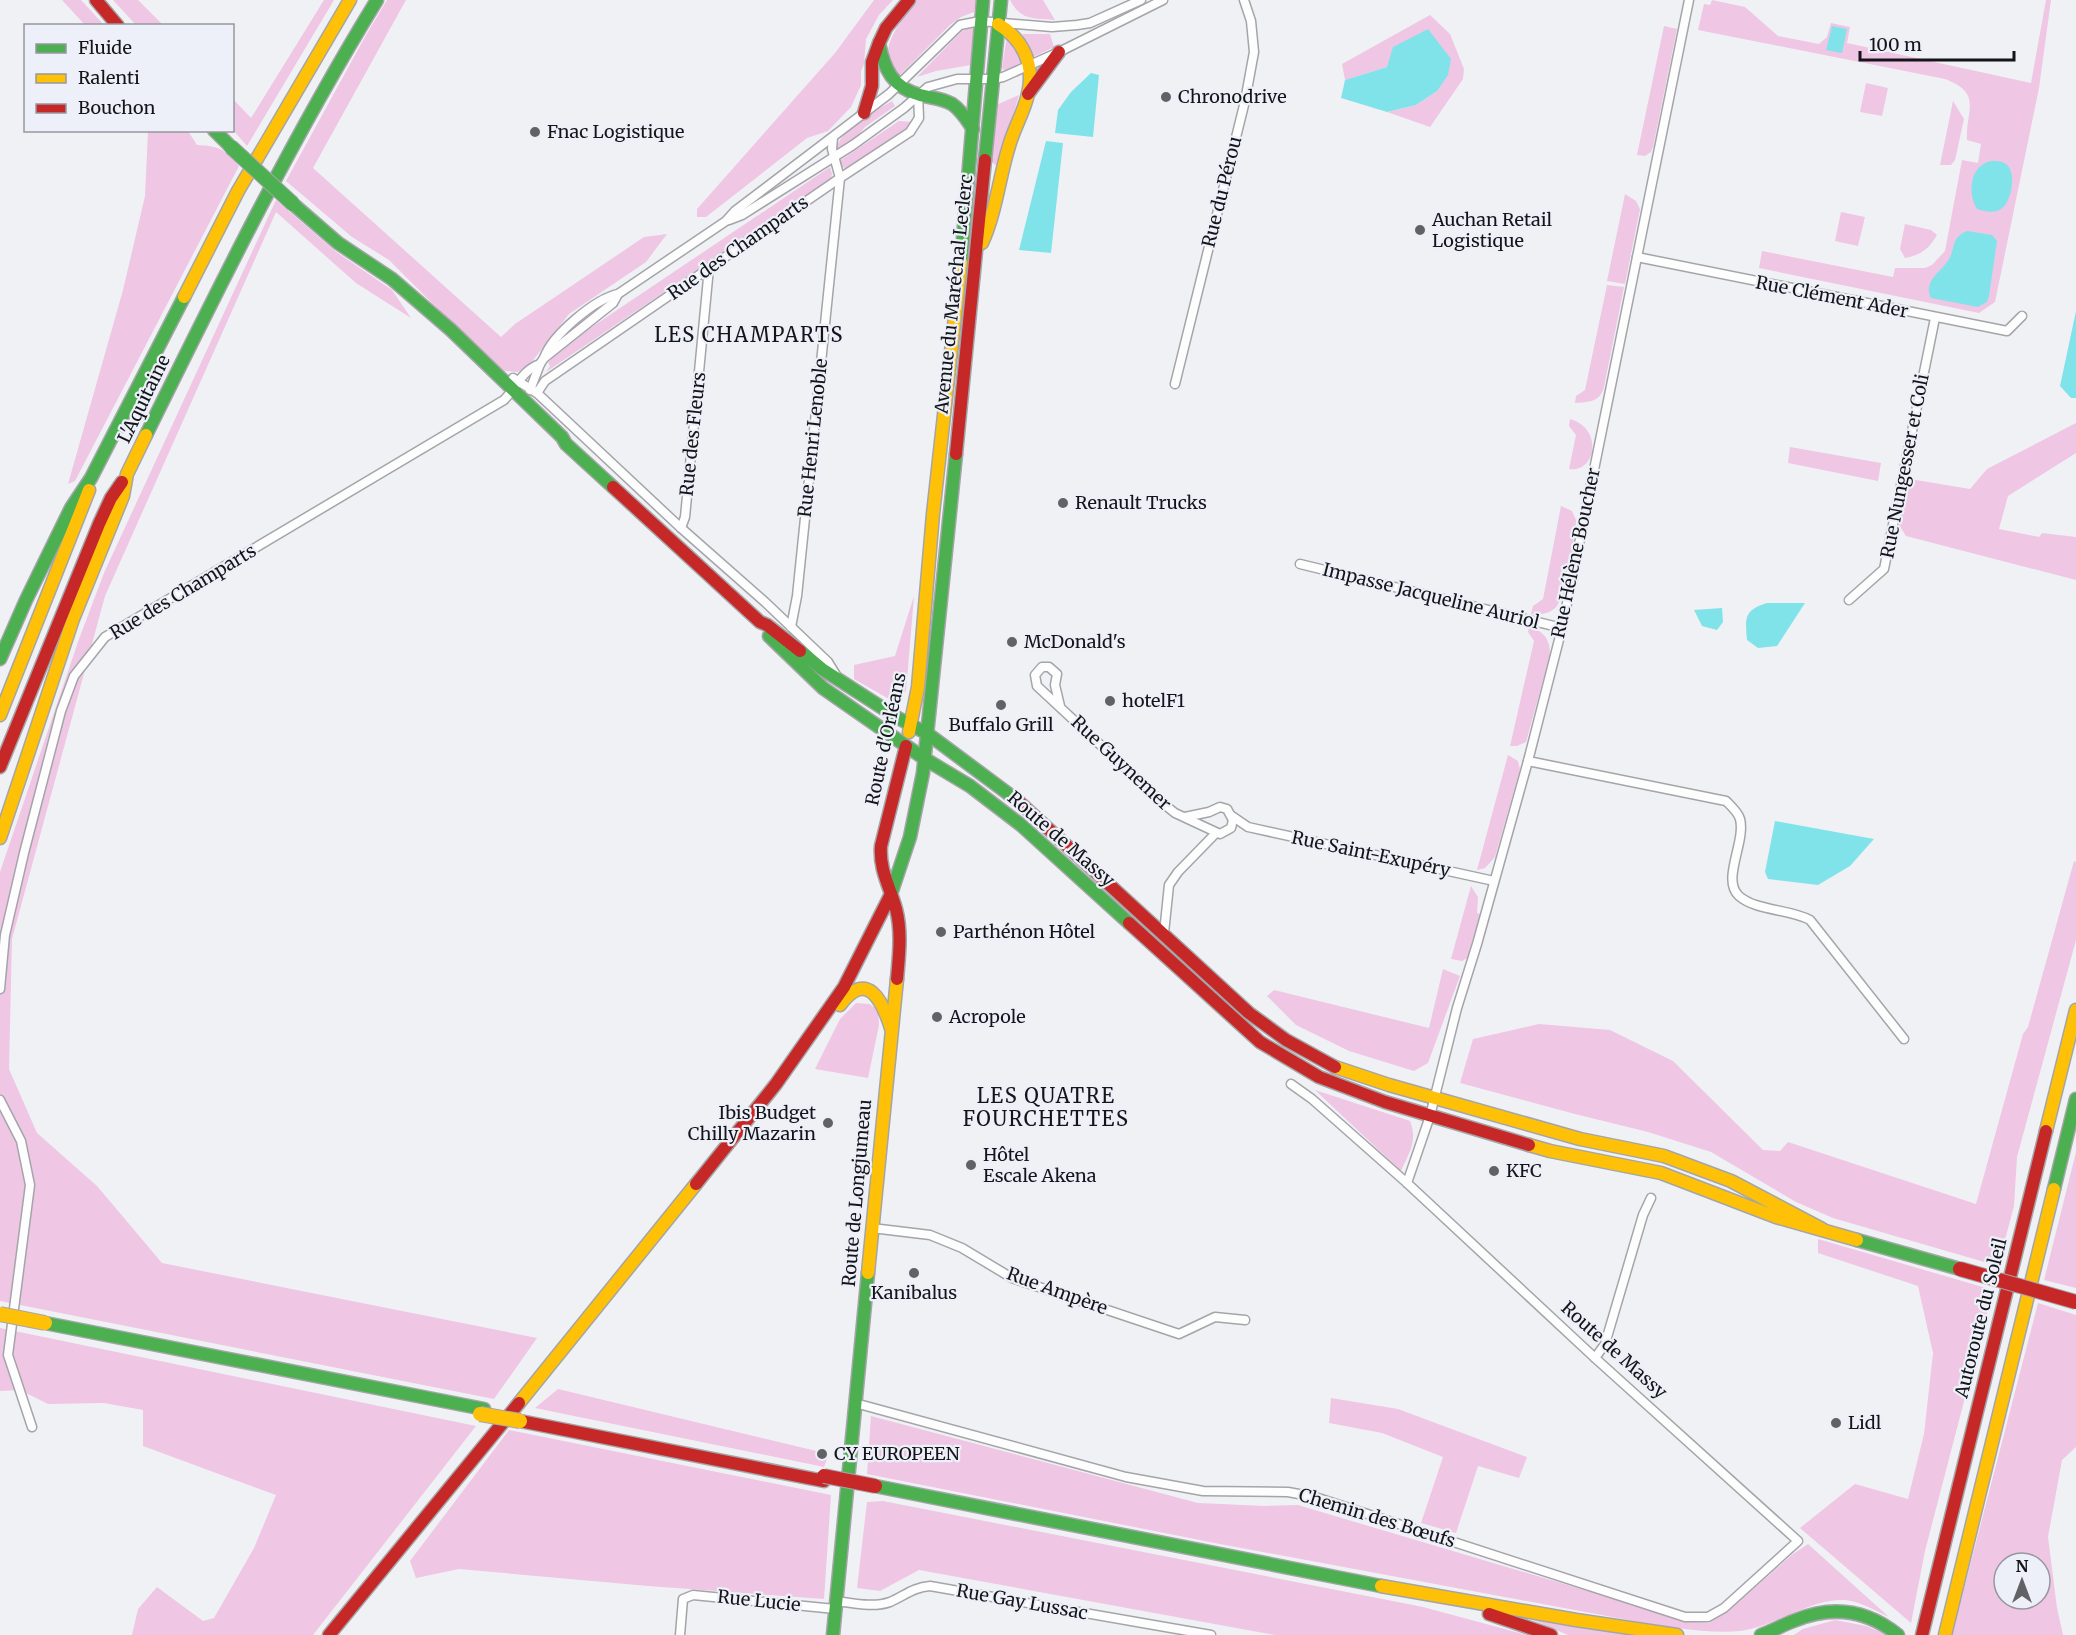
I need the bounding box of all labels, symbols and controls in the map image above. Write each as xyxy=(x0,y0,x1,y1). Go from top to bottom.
legend xyxy=(24,24,234,132)
scale bar xyxy=(1860,24,2014,62)
text: 100 m xyxy=(1869,33,1922,56)
text: Fluide xyxy=(78,36,132,59)
text: Ralenti xyxy=(78,66,140,89)
place label: Chronodrive xyxy=(1178,85,1287,108)
marker: Chronodrive xyxy=(1159,90,1173,104)
text: Bouchon xyxy=(78,96,155,119)
place label: Fnac Logistique xyxy=(547,120,684,143)
marker: Fnac Logistique xyxy=(528,125,542,139)
street label: Rue du Pérou xyxy=(1197,134,1246,250)
street label: Avenue du Maréchal Leclerc xyxy=(929,173,978,416)
street label: Rue des Champarts xyxy=(663,190,813,305)
place label: Auchan Retail Logistique xyxy=(1431,208,1553,252)
marker: Auchan Retail Logistique xyxy=(1413,223,1427,237)
street label: Rue Clément Ader xyxy=(1754,270,1910,323)
district label: LES CHAMPARTS xyxy=(654,322,844,347)
street label: L'Aquitaine xyxy=(112,351,175,447)
street label: Rue Henri Lenoble xyxy=(793,357,832,519)
street label: Rue des Fleurs xyxy=(675,371,710,497)
street label: Rue Nungesser et Coli xyxy=(1875,372,1934,560)
street label: Rue Hélène Boucher xyxy=(1546,466,1605,640)
place label: Renault Trucks xyxy=(1075,491,1207,514)
marker: Renault Trucks xyxy=(1056,496,1070,510)
street label: Rue des Champarts xyxy=(105,539,260,644)
street label: Impasse Jacqueline Auriol xyxy=(1320,557,1542,634)
place label: McDonald's xyxy=(1024,630,1126,653)
marker: McDonald's xyxy=(1005,635,1019,649)
street label: Route d'Orléans xyxy=(860,670,911,807)
place label: hotelF1 xyxy=(1122,689,1185,712)
marker: hotelF1 xyxy=(1103,694,1117,708)
marker: Buffalo Grill xyxy=(994,698,1008,712)
street label: Rue Guynemer xyxy=(1067,710,1176,815)
place label: Buffalo Grill xyxy=(948,713,1054,736)
street label: Route de Massy xyxy=(1003,786,1120,892)
street label: Rue Saint-Exupéry xyxy=(1289,825,1453,882)
place label: Parthénon Hôtel xyxy=(953,920,1096,943)
marker: Parthénon Hôtel xyxy=(934,925,948,939)
place label: Acropole xyxy=(948,1005,1026,1028)
marker: Acropole xyxy=(930,1010,944,1024)
district label: LES QUATRE FOURCHETTES xyxy=(963,1083,1129,1131)
street label: Route de Longjumeau xyxy=(837,1098,876,1288)
place label: Ibis Budget Chilly Mazarin xyxy=(688,1101,816,1145)
marker: Ibis Budget Chilly Mazarin xyxy=(821,1116,835,1130)
place label: Hôtel Escale Akena xyxy=(983,1143,1097,1187)
marker: Hôtel Escale Akena xyxy=(964,1158,978,1172)
place label: KFC xyxy=(1506,1159,1542,1182)
marker: KFC xyxy=(1487,1164,1501,1178)
street label: Autoroute du Soleil xyxy=(1949,1235,2012,1401)
street label: Rue Ampère xyxy=(1004,1262,1111,1319)
marker: Kanibalus xyxy=(907,1266,921,1280)
place label: Kanibalus xyxy=(871,1281,957,1304)
street label: Route de Massy xyxy=(1557,1296,1672,1404)
place label: Lidl xyxy=(1848,1411,1882,1434)
marker: Lidl xyxy=(1829,1416,1843,1430)
place label: CY EUROPEEN xyxy=(834,1442,960,1465)
marker: CY EUROPEEN xyxy=(815,1447,829,1461)
street label: Chemin des Bœufs xyxy=(1296,1483,1458,1552)
north arrow xyxy=(1992,1551,2052,1611)
text: N xyxy=(2016,1556,2029,1576)
street label: Rue Gay Lussac xyxy=(955,1579,1090,1624)
street label: Rue Lucie xyxy=(716,1585,802,1616)

